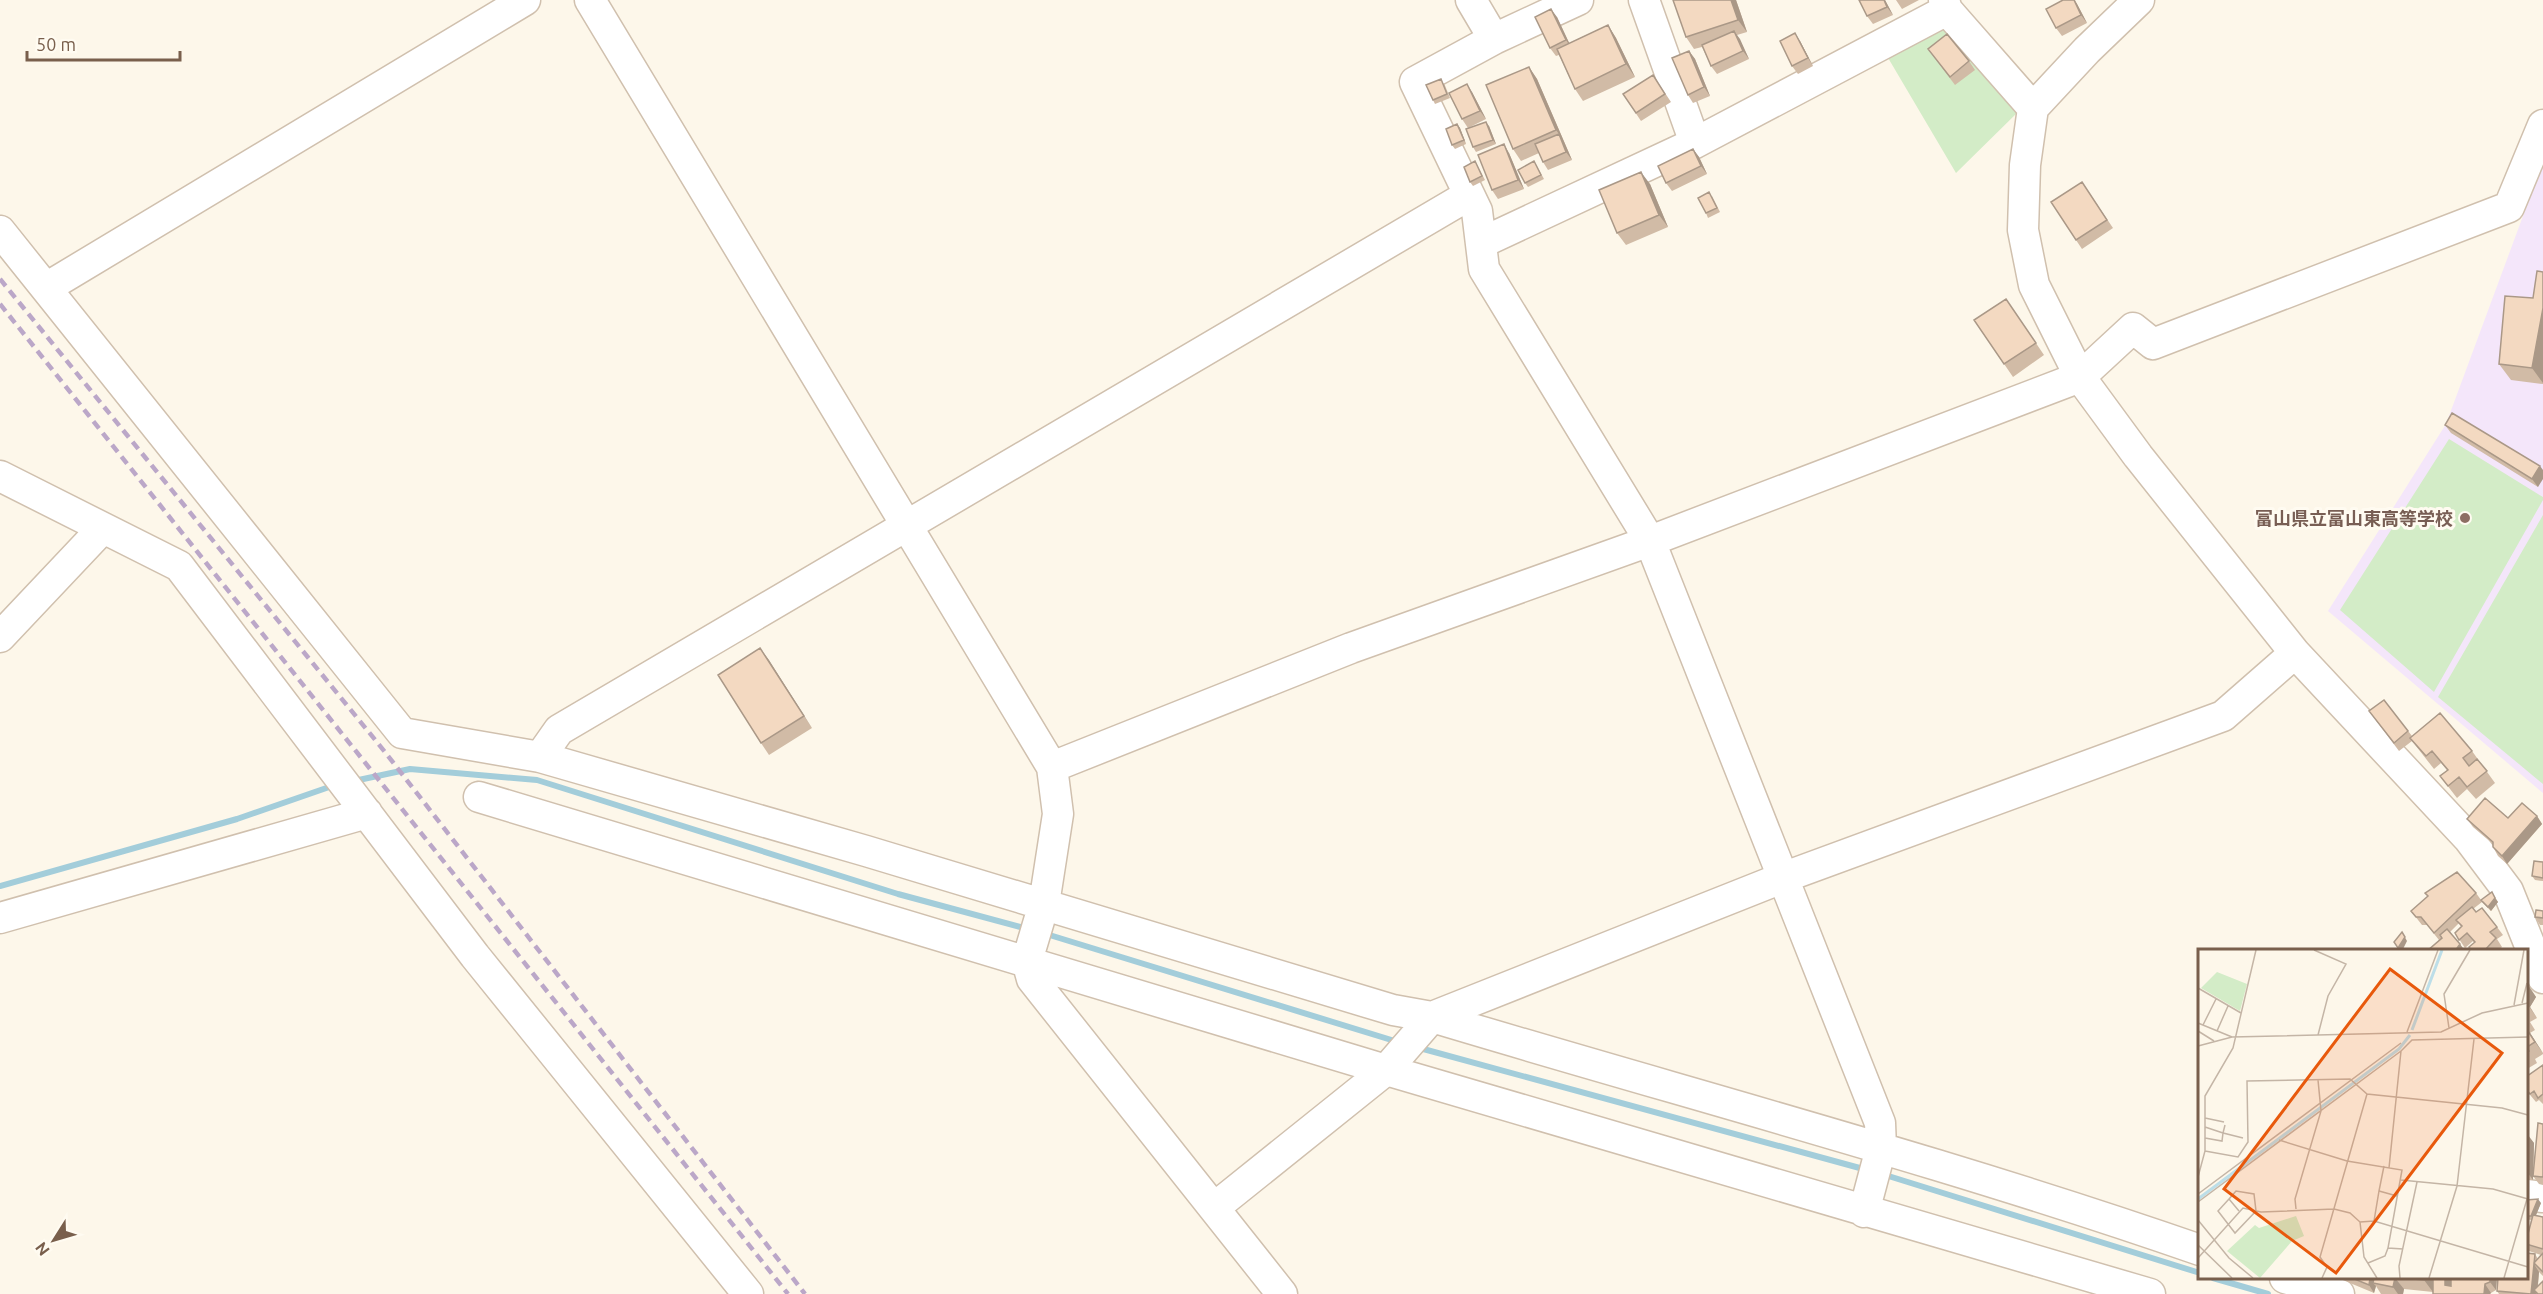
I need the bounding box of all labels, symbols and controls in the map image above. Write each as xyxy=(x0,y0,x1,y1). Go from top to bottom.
scale bar xyxy=(27,24,180,62)
text: 50 m xyxy=(36,34,76,54)
place label: 富山県立富山東高等学校 xyxy=(2255,508,2453,528)
marker: 富山県立富山東高等学校 xyxy=(2458,511,2472,525)
inset map xyxy=(2198,949,2528,1279)
north arrow xyxy=(24,1210,84,1270)
text: N xyxy=(31,1239,53,1259)

